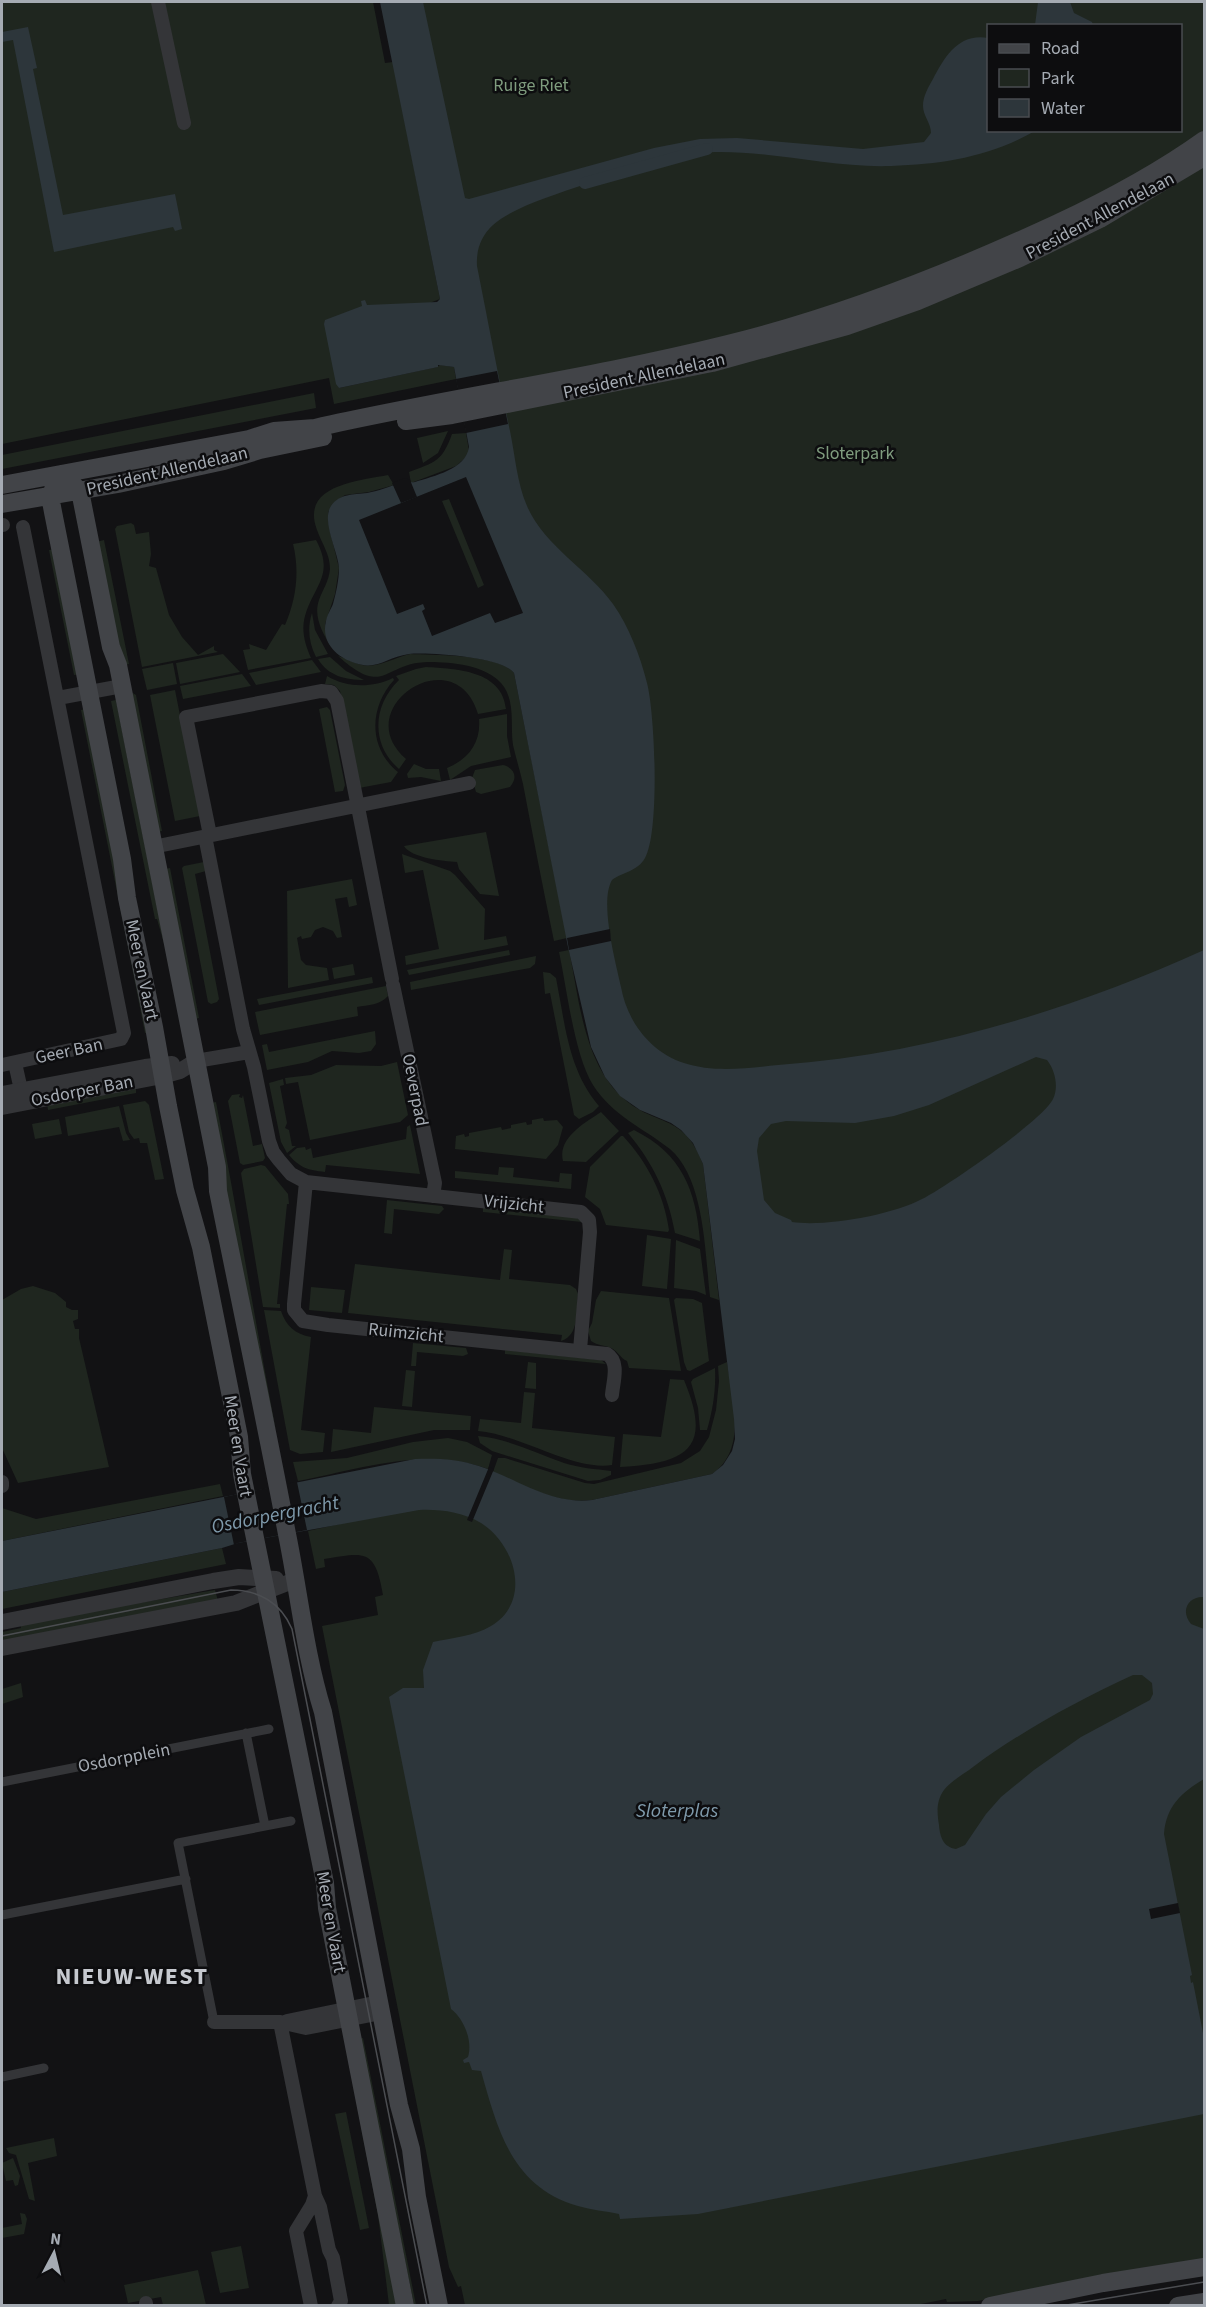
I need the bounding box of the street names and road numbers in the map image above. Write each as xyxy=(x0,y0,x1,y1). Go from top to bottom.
street label: President Allendelaan xyxy=(1021,166,1179,266)
street label: President Allendelaan xyxy=(561,347,727,405)
street label: President Allendelaan xyxy=(84,440,250,502)
street label: Meer en Vaart xyxy=(119,917,165,1023)
street label: Geer Ban xyxy=(33,1032,105,1070)
street label: Oeverpad xyxy=(396,1052,434,1128)
street label: Osdorper Ban xyxy=(29,1069,135,1113)
street label: Vrijzicht xyxy=(483,1188,545,1220)
street label: Ruimzicht xyxy=(367,1317,445,1349)
street label: Meer en Vaart xyxy=(218,1393,258,1499)
street label: Osdorpplein xyxy=(76,1737,172,1779)
street label: Meer en Vaart xyxy=(310,1869,352,1975)

